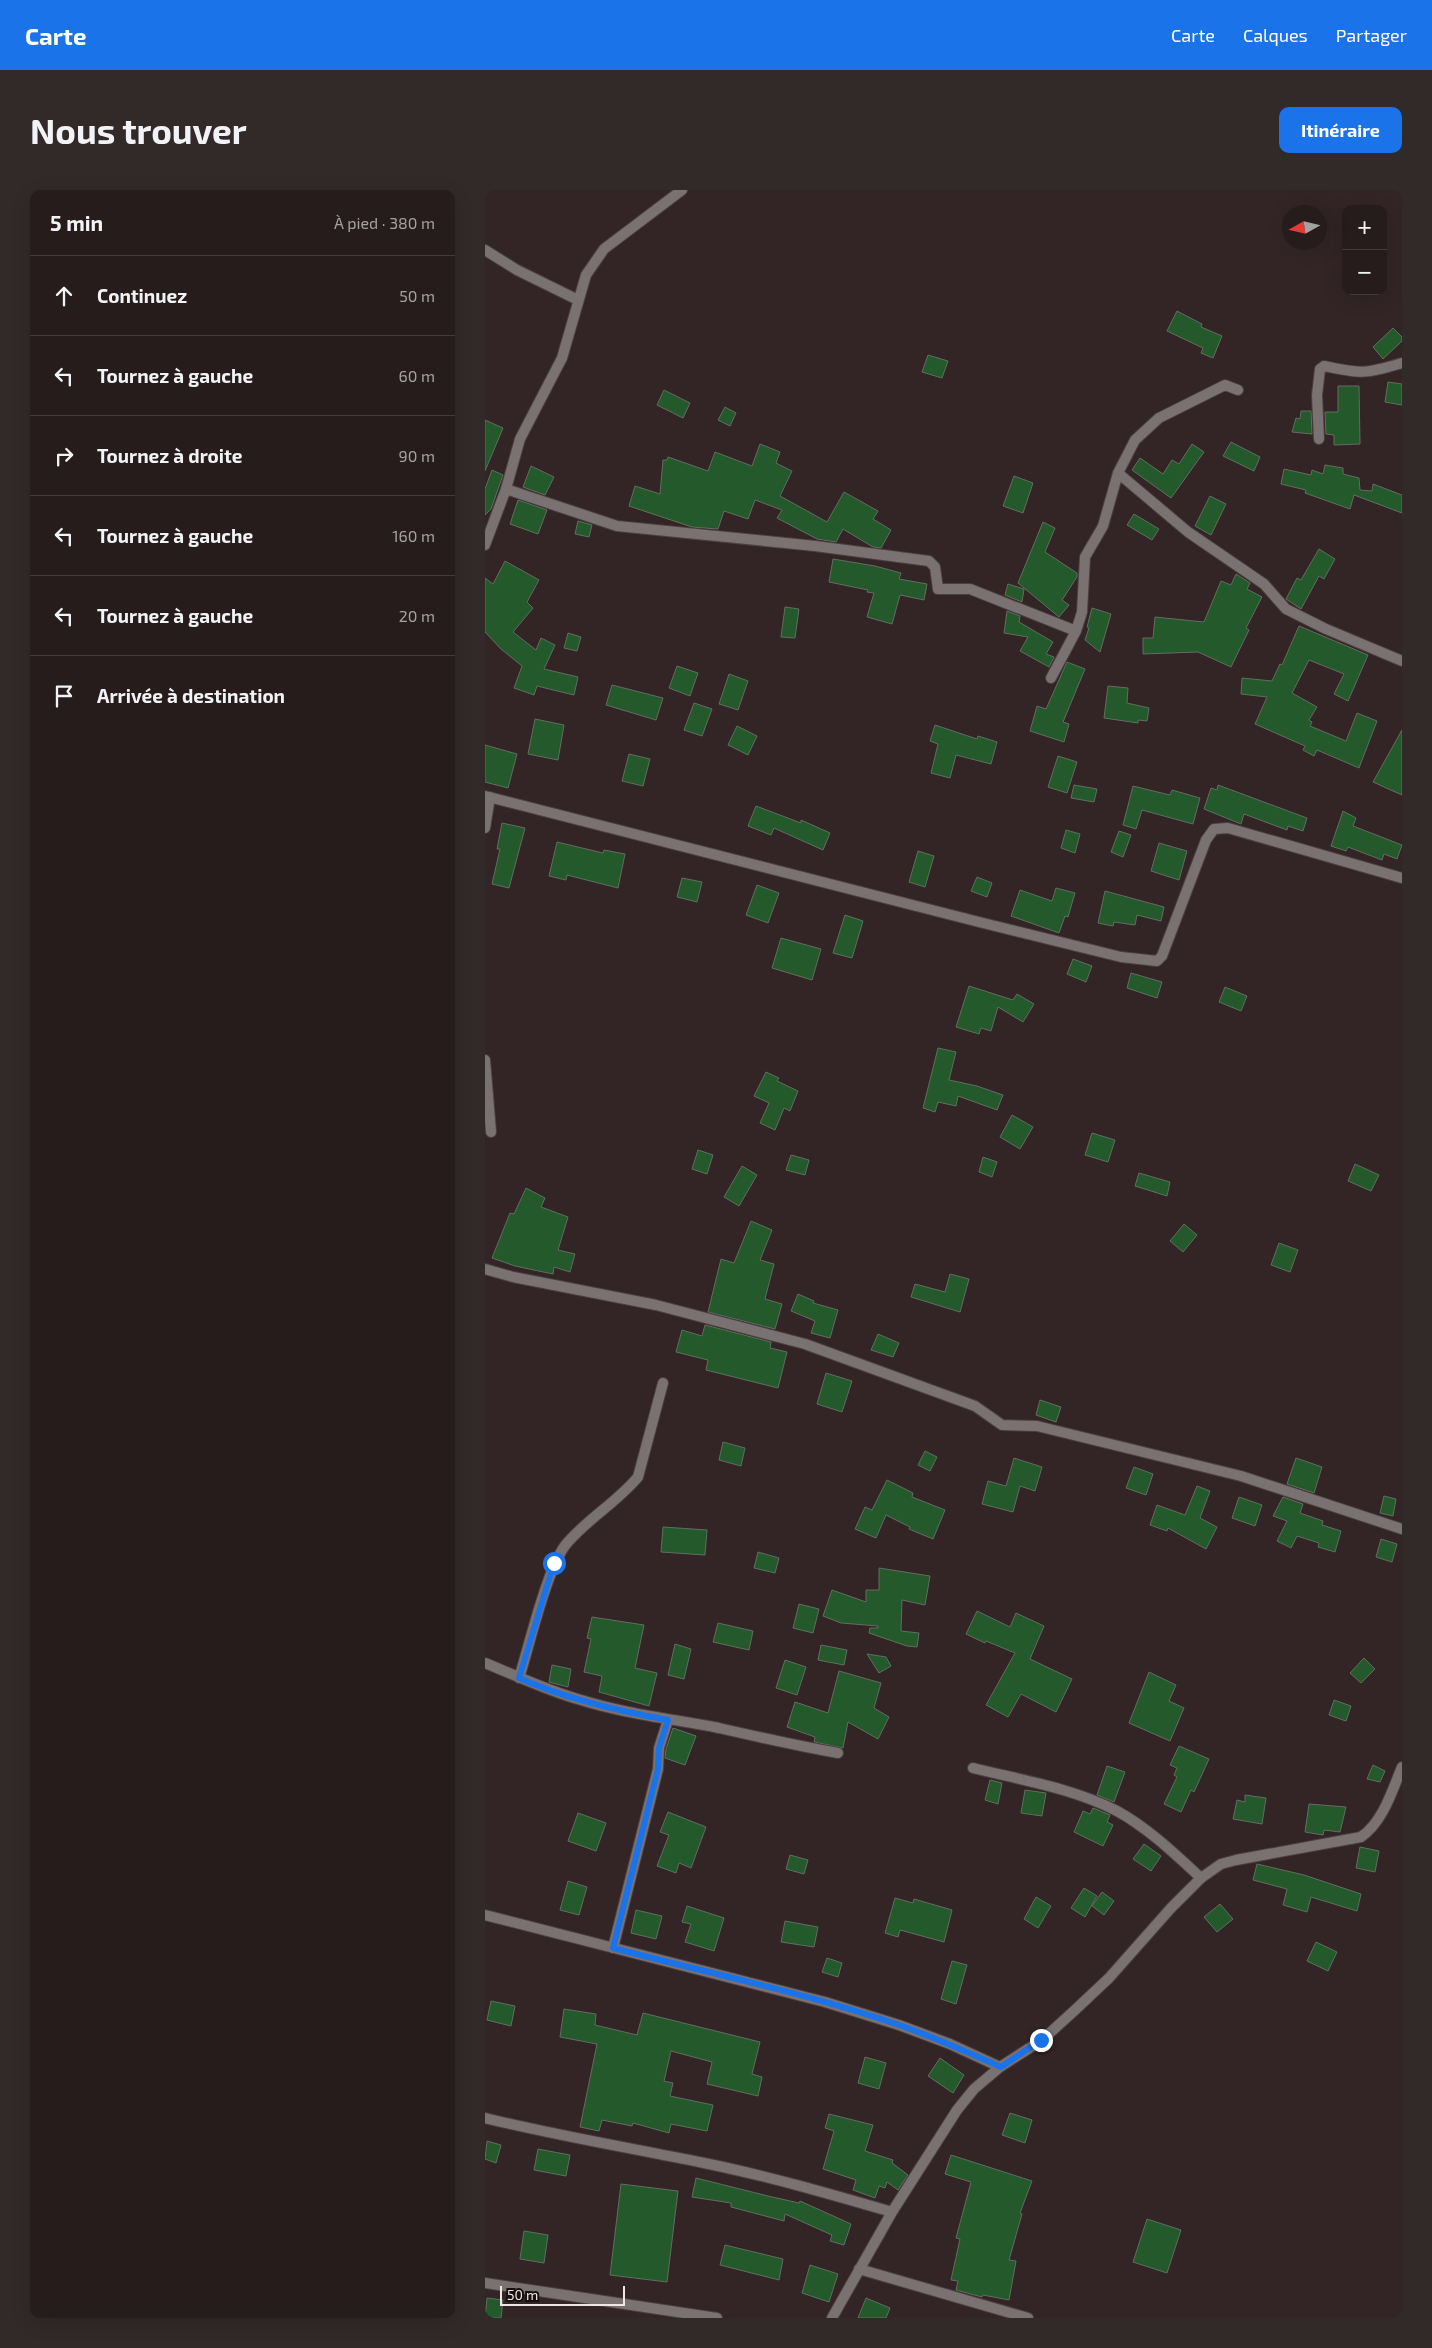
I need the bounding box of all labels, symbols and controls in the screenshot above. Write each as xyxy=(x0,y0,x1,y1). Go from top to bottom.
text: Carte xyxy=(25,21,86,50)
text: Carte xyxy=(1171,24,1215,46)
text: Calques xyxy=(1243,24,1308,46)
text: Partager xyxy=(1336,24,1407,46)
button: Itinéraire xyxy=(1279,107,1402,153)
text: Nous trouver xyxy=(30,109,247,151)
north arrow xyxy=(1282,205,1327,250)
map controls xyxy=(1342,205,1387,295)
button: + xyxy=(1342,205,1387,250)
text: 5 min xyxy=(50,210,103,235)
text: À pied · 380 m xyxy=(334,213,435,232)
button: − xyxy=(1342,250,1387,295)
icon: ahead xyxy=(50,282,78,310)
text: Continuez xyxy=(97,284,187,307)
text: 50 m xyxy=(399,286,435,305)
icon: left xyxy=(50,362,78,390)
text: Tournez à gauche xyxy=(97,364,253,387)
text: 60 m xyxy=(399,366,435,385)
icon: right xyxy=(50,442,78,470)
text: Tournez à droite xyxy=(97,444,243,467)
text: 90 m xyxy=(399,446,435,465)
icon: left xyxy=(50,522,78,550)
text: Tournez à gauche xyxy=(97,524,253,547)
text: 160 m xyxy=(392,526,435,545)
icon: left xyxy=(50,602,78,630)
text: Tournez à gauche xyxy=(97,604,253,627)
text: 20 m xyxy=(399,606,435,625)
icon: arrive xyxy=(50,682,78,710)
text: Arrivée à destination xyxy=(97,684,285,707)
route start xyxy=(543,1552,566,1575)
route end xyxy=(1030,2029,1053,2052)
scale bar xyxy=(500,2283,625,2306)
text: 50 m xyxy=(507,2286,538,2303)

